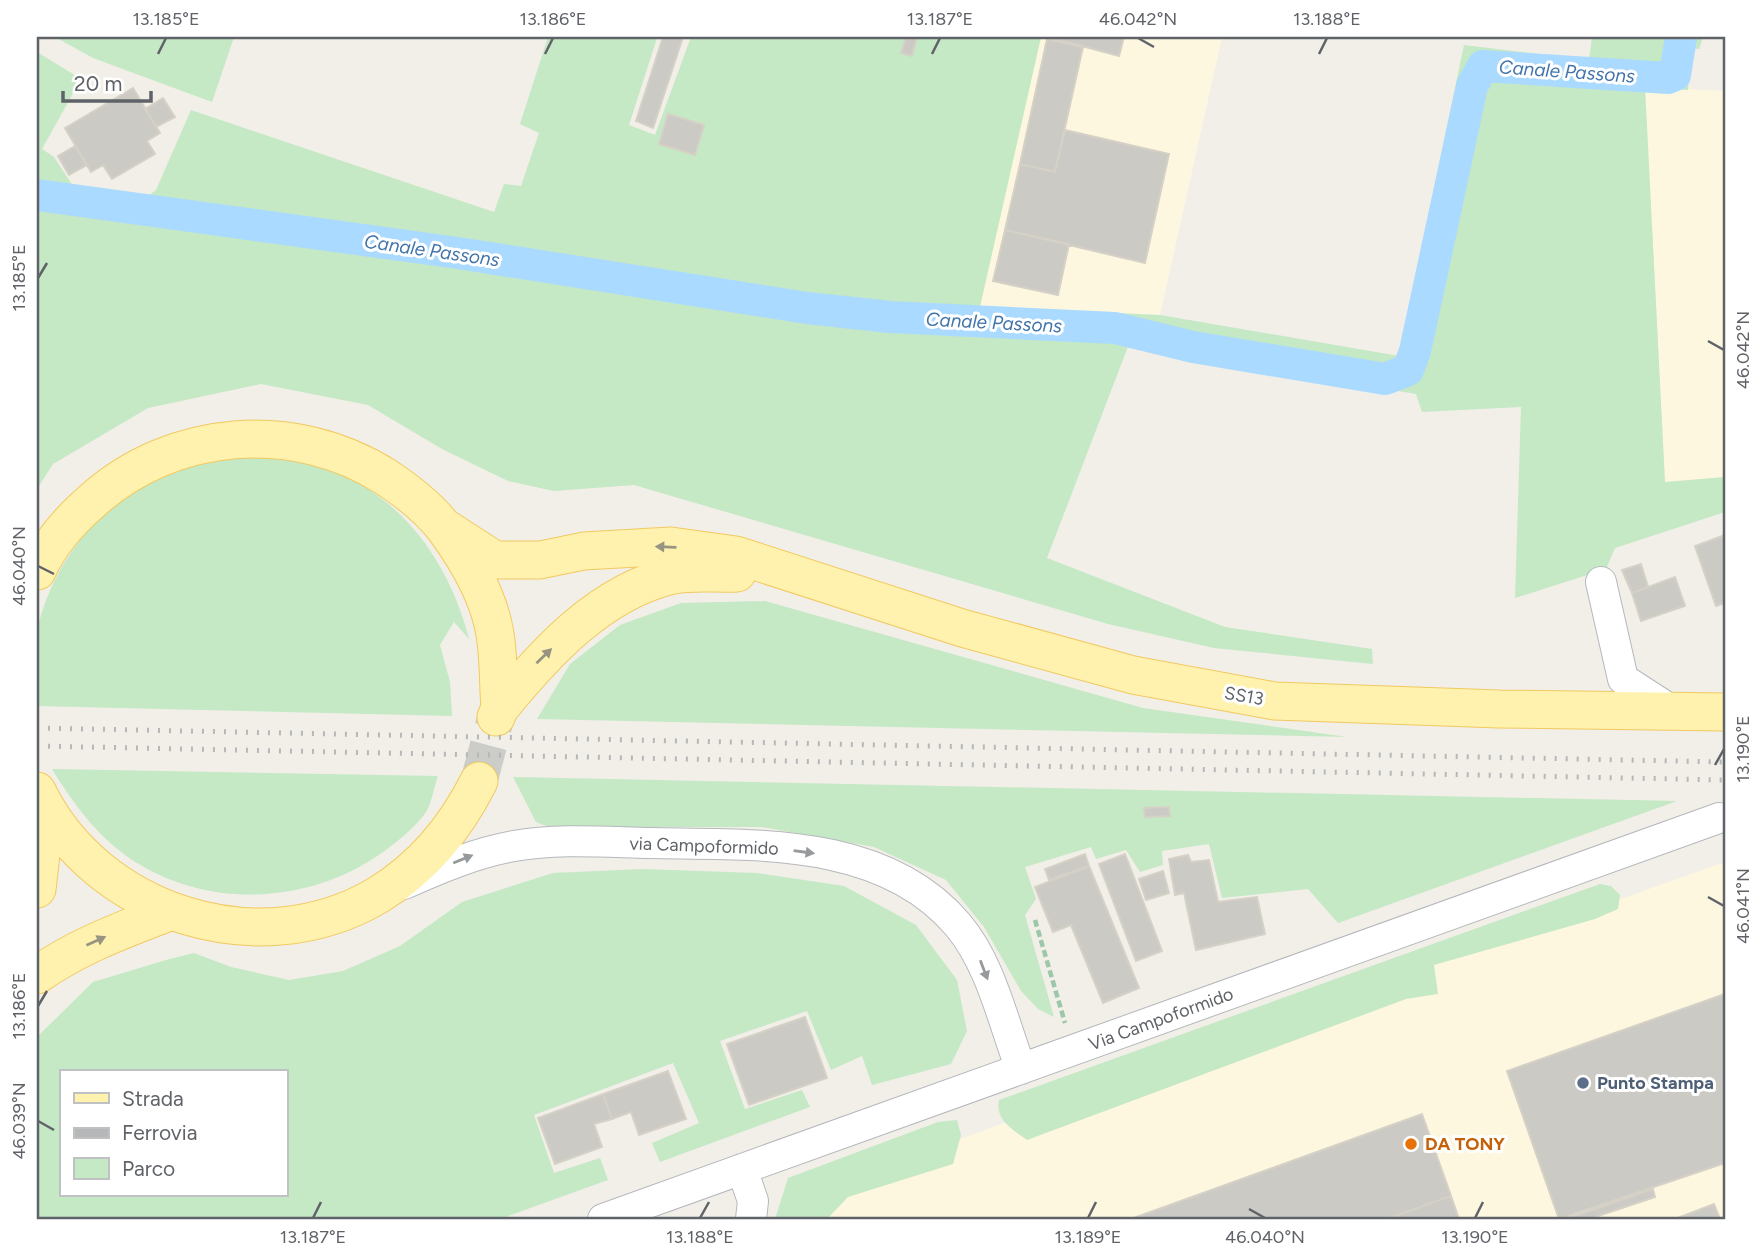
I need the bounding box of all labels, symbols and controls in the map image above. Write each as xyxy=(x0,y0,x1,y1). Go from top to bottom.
text: 13.185°E xyxy=(132,8,200,30)
text: 13.186°E xyxy=(520,8,586,30)
text: 13.187°E xyxy=(907,8,973,30)
text: 46.042°N xyxy=(1099,8,1177,30)
text: 13.188°E xyxy=(1293,8,1361,30)
water label: Canale Passons xyxy=(1498,55,1636,88)
scale bar xyxy=(63,60,150,104)
text: 20 m xyxy=(74,71,122,96)
water label: Canale Passons xyxy=(363,230,501,271)
text: 13.185°E xyxy=(8,244,30,312)
water label: Canale Passons xyxy=(925,307,1063,338)
text: 46.042°N xyxy=(1732,311,1754,389)
text: 46.040°N xyxy=(8,526,30,606)
one-way arrow xyxy=(655,541,677,553)
one-way arrow xyxy=(535,649,552,665)
street label: SS13 xyxy=(1223,682,1265,710)
text: 13.190°E xyxy=(1732,715,1754,783)
street label: via Campoformido xyxy=(629,832,779,860)
one-way arrow xyxy=(793,846,815,857)
one-way arrow xyxy=(453,853,474,864)
text: 46.041°N xyxy=(1732,868,1754,944)
one-way arrow xyxy=(86,935,106,947)
one-way arrow xyxy=(978,960,989,981)
text: 13.186°E xyxy=(8,973,30,1039)
street label: Via Campoformido xyxy=(1086,983,1236,1055)
legend xyxy=(60,1070,287,1196)
place label: Punto Stampa xyxy=(1597,1072,1714,1094)
marker: Punto Stampa xyxy=(1575,1075,1591,1091)
text: 46.039°N xyxy=(8,1082,30,1160)
text: Strada xyxy=(122,1086,184,1111)
text: Ferrovia xyxy=(122,1120,197,1145)
place label: DA TONY xyxy=(1425,1133,1505,1155)
marker: DA TONY xyxy=(1403,1136,1419,1152)
text: Parco xyxy=(122,1156,175,1181)
text: 13.187°E xyxy=(280,1226,346,1248)
text: 13.188°E xyxy=(666,1226,734,1248)
text: 13.189°E xyxy=(1055,1226,1121,1248)
text: 46.040°N xyxy=(1225,1226,1305,1248)
text: 13.190°E xyxy=(1441,1226,1509,1248)

